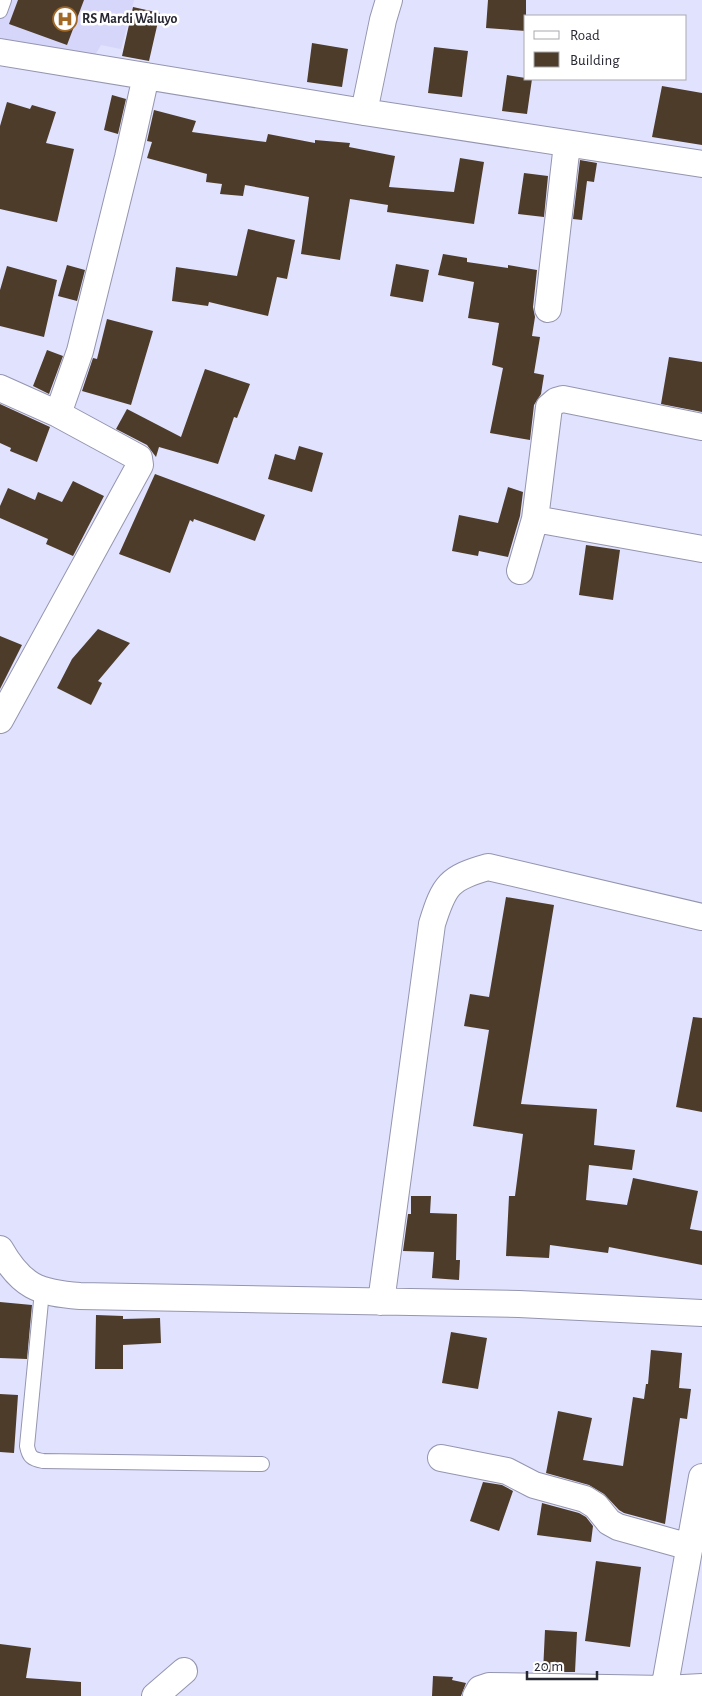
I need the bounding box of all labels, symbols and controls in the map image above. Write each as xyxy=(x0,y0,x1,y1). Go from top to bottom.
hospital icon: RS Mardi Waluyo xyxy=(52,6,78,32)
place label: RS Mardi Waluyo xyxy=(82,12,178,26)
legend xyxy=(524,15,687,80)
text: Road xyxy=(570,28,600,43)
text: Building xyxy=(570,53,620,68)
scale bar xyxy=(527,1648,597,1680)
text: 20 m xyxy=(534,1659,563,1674)

